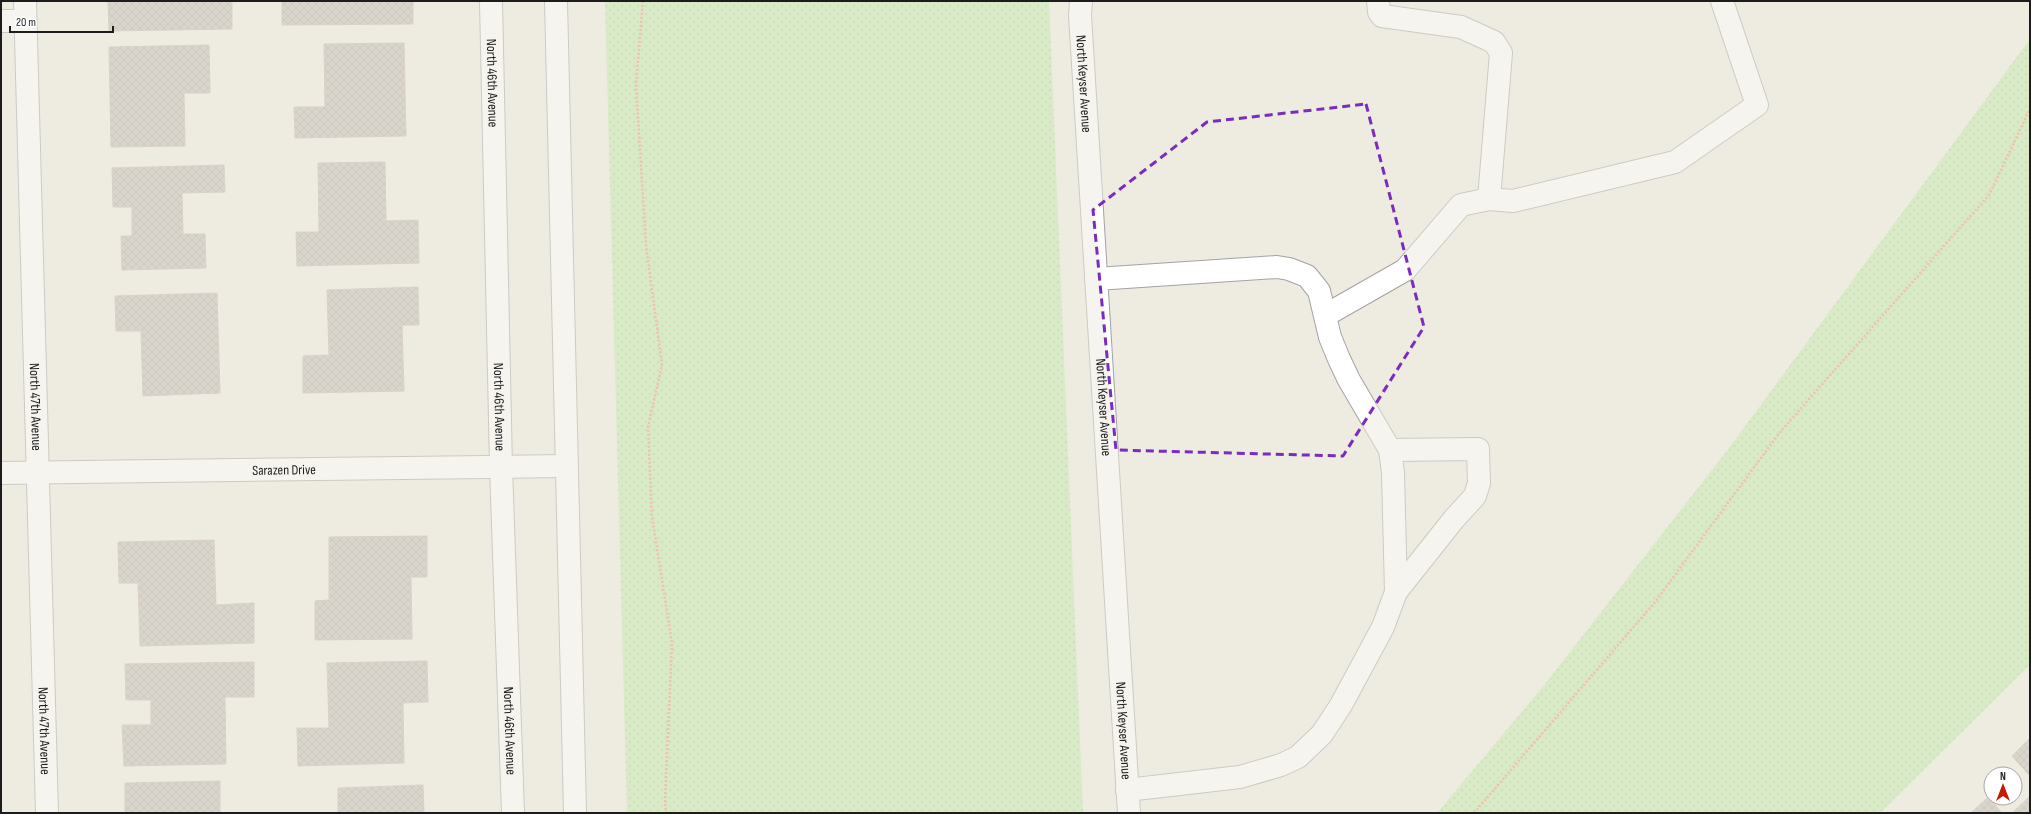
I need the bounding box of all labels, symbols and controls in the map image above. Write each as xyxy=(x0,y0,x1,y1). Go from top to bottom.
scale bar xyxy=(10,8,113,34)
text: 20 m xyxy=(16,15,36,30)
street label: North Keyser Avenue xyxy=(1073,34,1096,133)
street label: North 46th Avenue xyxy=(483,39,502,127)
street label: North Keyser Avenue xyxy=(1093,358,1116,457)
street label: North 47th Avenue xyxy=(26,363,46,451)
street label: North 46th Avenue xyxy=(490,363,509,451)
street label: Sarazen Drive xyxy=(252,461,316,478)
street label: North Keyser Avenue xyxy=(1112,681,1135,780)
street label: North 46th Avenue xyxy=(500,686,520,775)
street label: North 47th Avenue xyxy=(35,687,54,775)
north arrow xyxy=(1983,766,2023,806)
text: N xyxy=(2000,770,2006,783)

